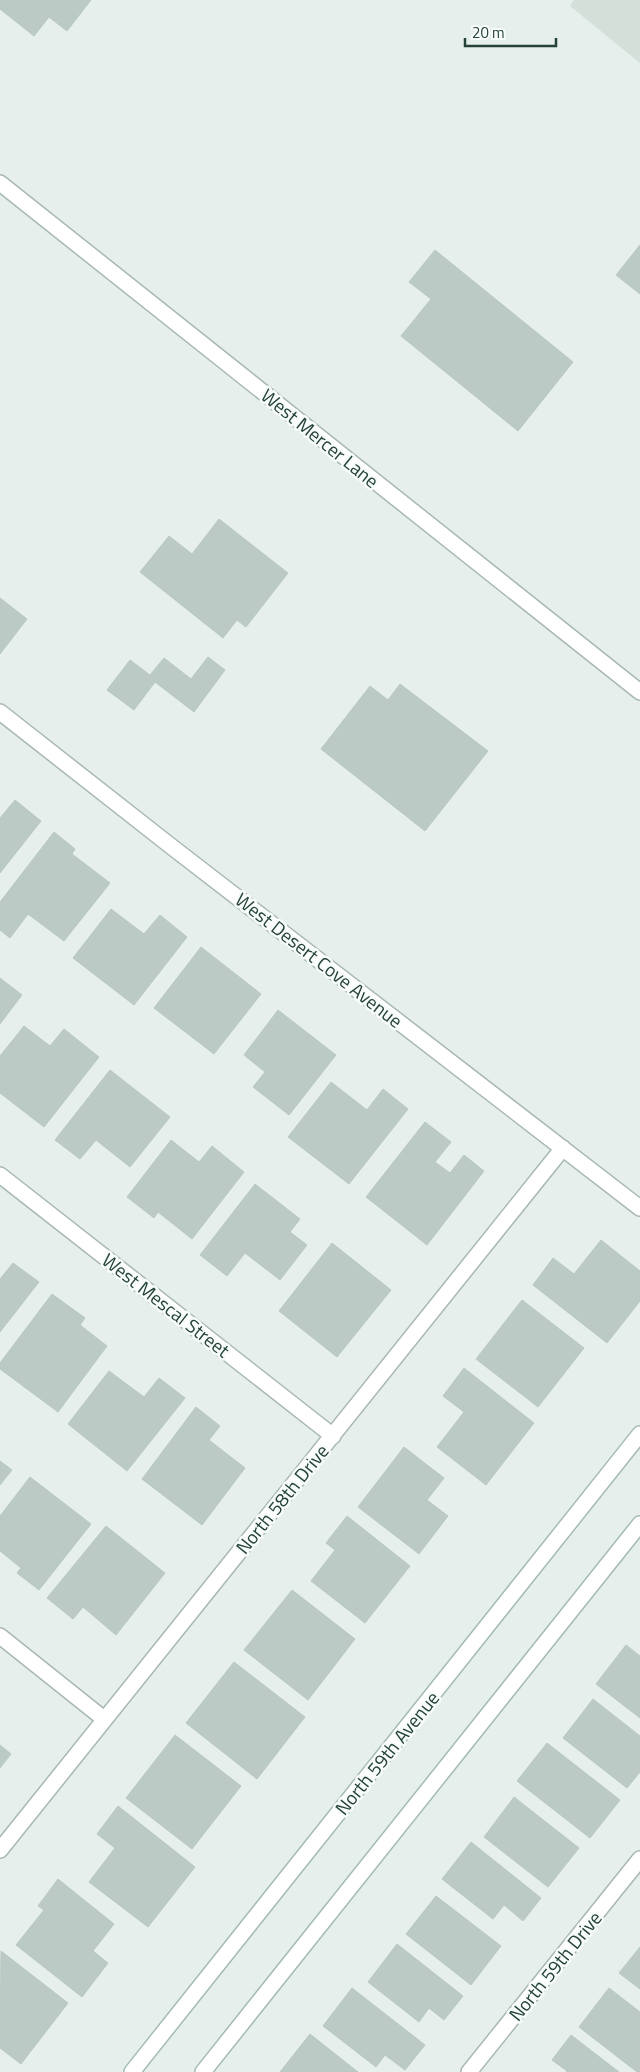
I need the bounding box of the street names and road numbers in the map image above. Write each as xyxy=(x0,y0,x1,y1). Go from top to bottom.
street label: West Mercer Lane xyxy=(255,381,386,494)
street label: West Desert Cove Avenue xyxy=(229,885,409,1034)
street label: West Mescal Street xyxy=(96,1245,237,1364)
street label: North 58th Drive xyxy=(228,1437,335,1560)
street label: North 59th Avenue xyxy=(327,1684,446,1821)
street label: North 59th Drive xyxy=(501,1904,608,2027)

